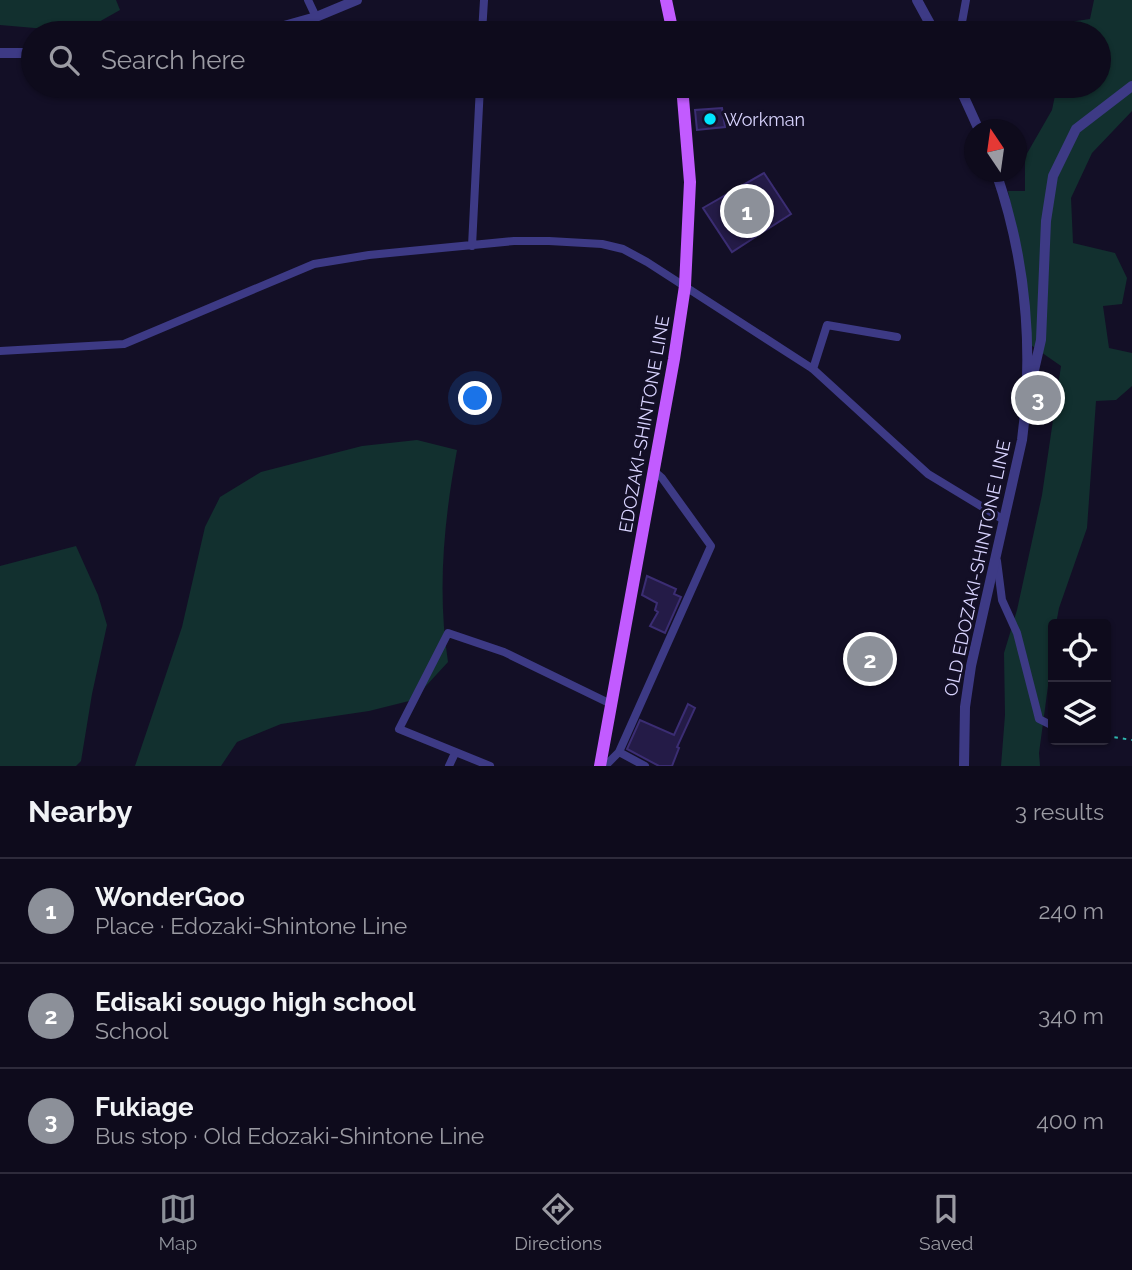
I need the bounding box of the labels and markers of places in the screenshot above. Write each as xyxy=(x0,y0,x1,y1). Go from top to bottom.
place label: Workman xyxy=(724,109,805,130)
marker: Workman xyxy=(702,111,718,127)
pin: 1 xyxy=(724,185,770,237)
pin: 3 xyxy=(1015,372,1061,424)
pin: 2 xyxy=(847,633,893,685)

